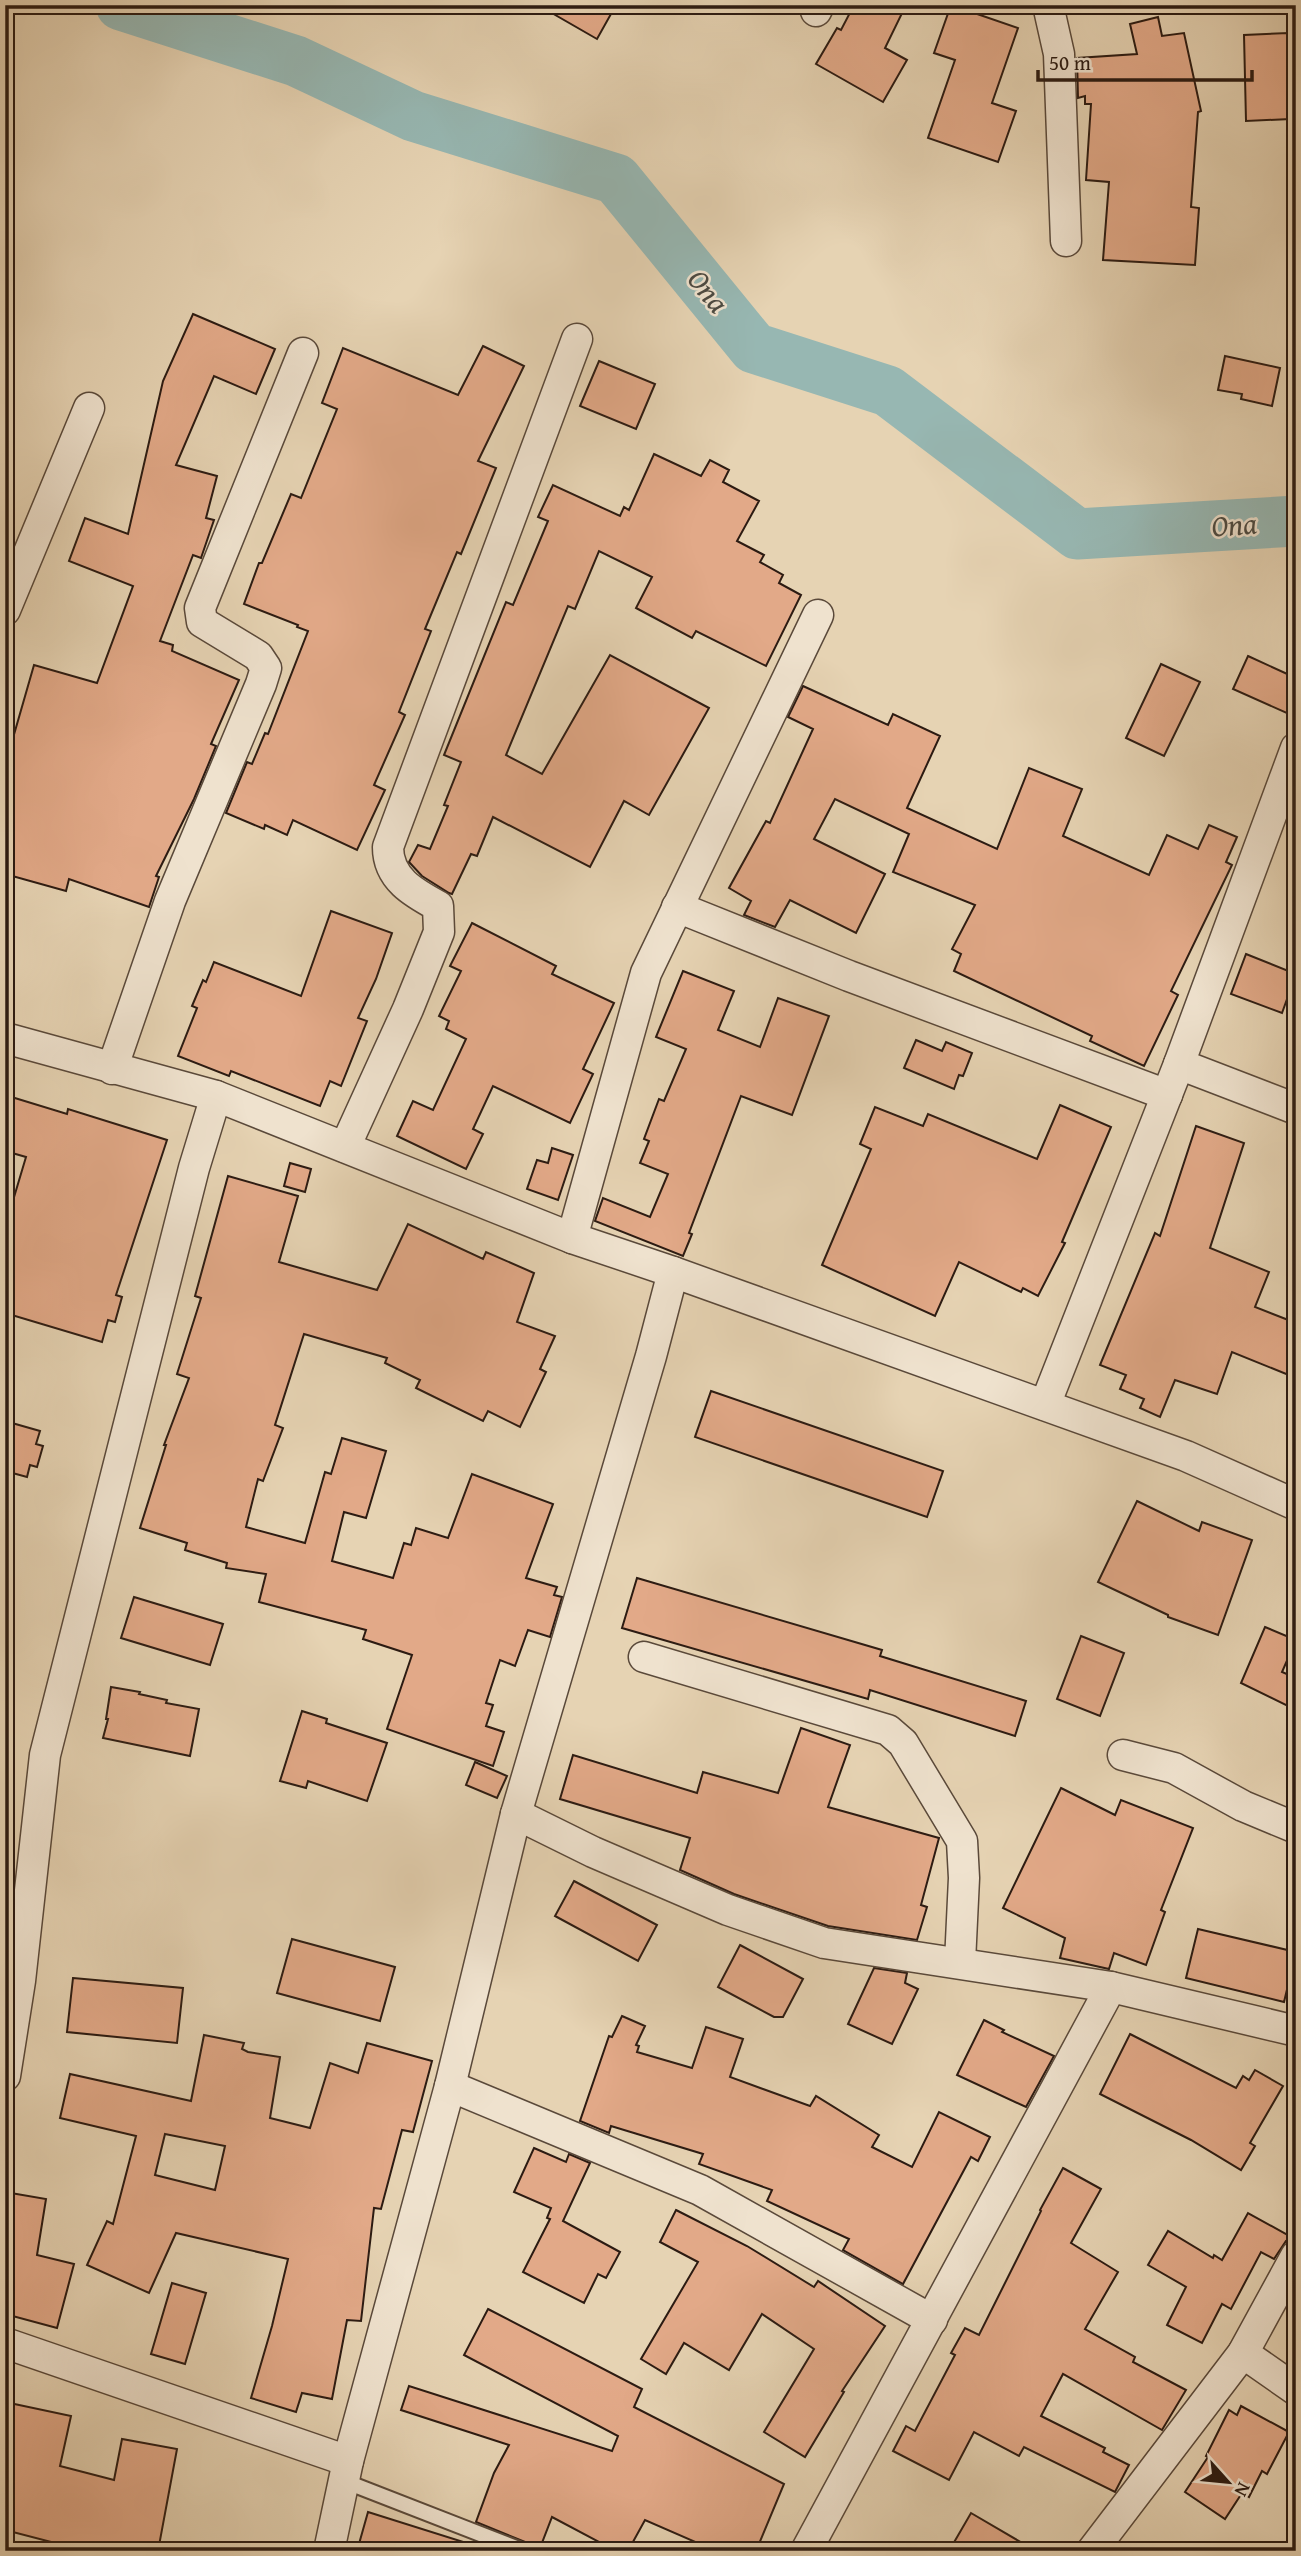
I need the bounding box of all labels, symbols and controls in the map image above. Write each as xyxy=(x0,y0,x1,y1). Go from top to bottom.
scale bar xyxy=(1038,38,1252,82)
text: 50 m xyxy=(1049,47,1091,78)
water label: Ona xyxy=(677,259,740,322)
water label: Ona xyxy=(1210,500,1258,548)
north arrow xyxy=(1192,2448,1262,2518)
text: N xyxy=(1228,2478,1259,2502)

